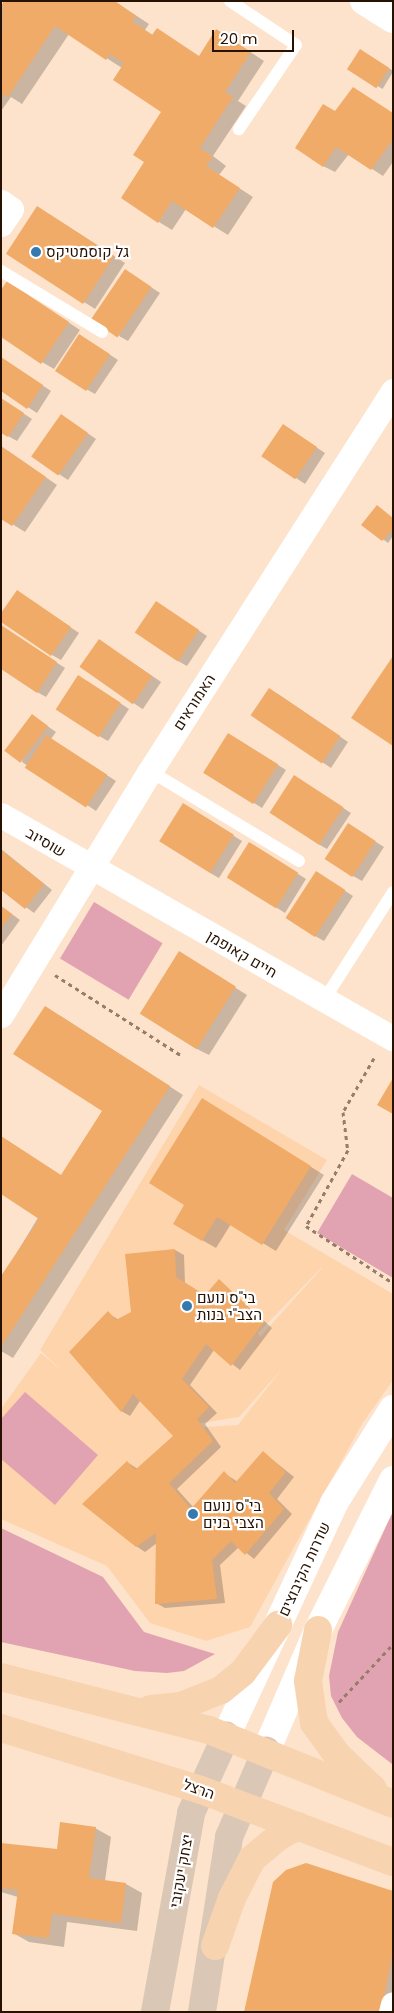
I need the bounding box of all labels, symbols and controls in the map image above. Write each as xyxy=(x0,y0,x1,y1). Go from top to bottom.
scale bar xyxy=(214,20,296,52)
text: 20 m xyxy=(220,28,258,49)
place label: גל קוסמטיקס xyxy=(46,243,129,261)
marker: גל קוסמטיקס xyxy=(30,246,42,258)
street label: האמוראים xyxy=(169,671,219,733)
street label: שוסיוב xyxy=(23,824,69,860)
street label: חיים קאופמן xyxy=(204,927,280,981)
place label: בי"ס נועם הצב"י בנות xyxy=(197,1288,262,1323)
marker: בי"ס נועם הצב"י בנות xyxy=(181,1300,193,1312)
place label: בי"ס נועם הצבי בנים xyxy=(203,1496,264,1531)
marker: בי"ס נועם הצבי בנים xyxy=(187,1508,199,1520)
street label: שדרות הקיבוצים xyxy=(274,1519,334,1619)
street label: הרצל xyxy=(181,1775,217,1803)
street label: יצחק יעקובי xyxy=(166,1833,196,1909)

